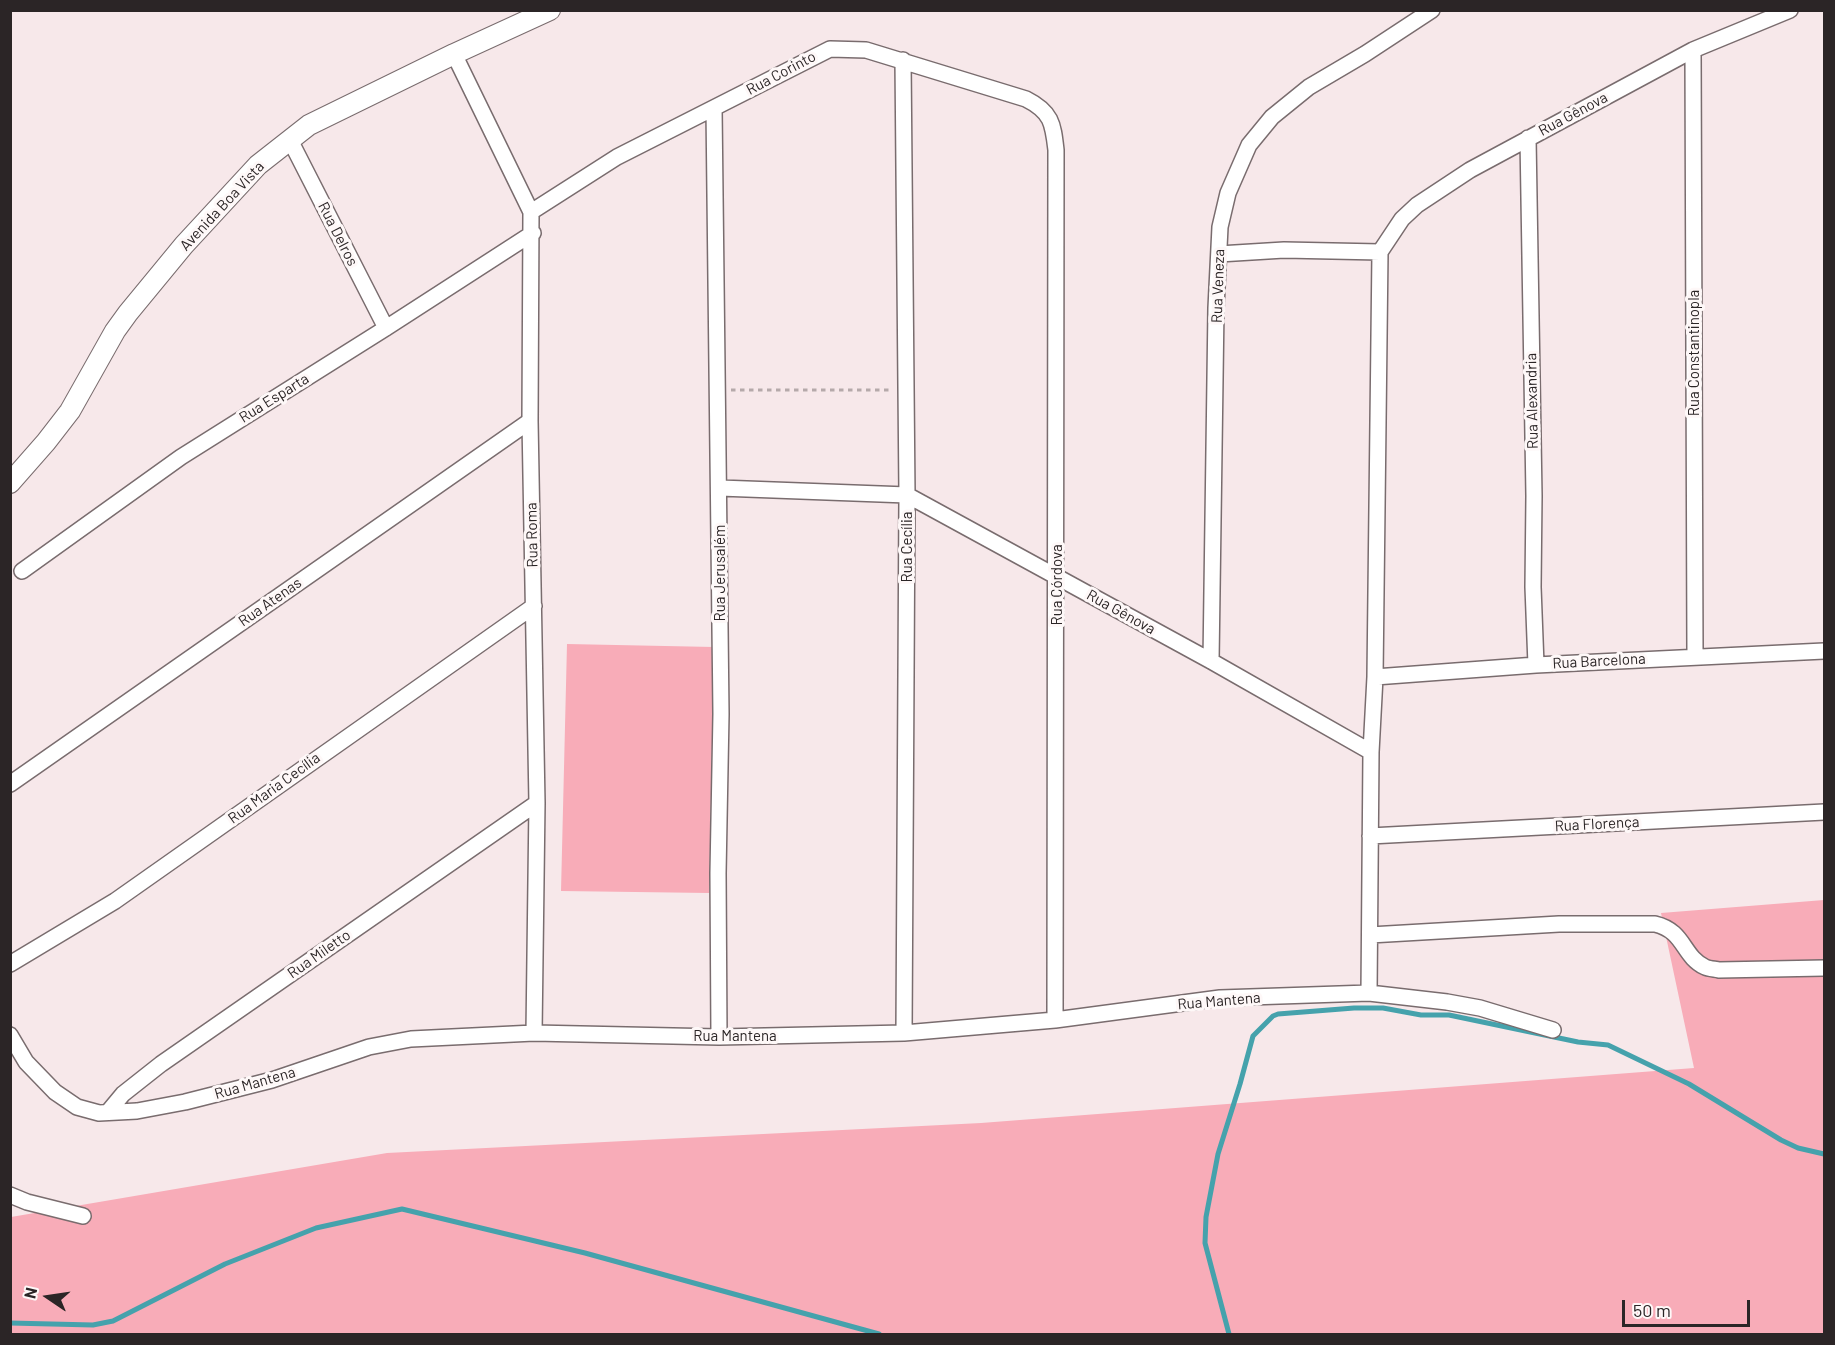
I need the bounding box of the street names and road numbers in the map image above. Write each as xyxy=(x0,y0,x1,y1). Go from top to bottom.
street label: Rua Corinto xyxy=(743,47,819,99)
street label: Rua Gênova xyxy=(1535,88,1611,140)
street label: Avenida Boa Vista xyxy=(176,158,268,254)
street label: Rua Delros xyxy=(314,199,362,269)
street label: Rua Veneza xyxy=(1208,249,1228,323)
street label: Rua Constantinopla xyxy=(1685,290,1703,416)
street label: Rua Alexandria xyxy=(1522,353,1542,449)
street label: Rua Esparta xyxy=(236,369,312,427)
street label: Rua Roma xyxy=(522,502,542,568)
street label: Rua Cecília xyxy=(898,512,916,582)
street label: Rua Jerusalém xyxy=(711,525,729,621)
street label: Rua Córdova xyxy=(1048,544,1066,626)
street label: Rua Atenas xyxy=(235,574,305,630)
street label: Rua Gênova xyxy=(1084,586,1158,638)
street label: Rua Barcelona xyxy=(1552,650,1646,672)
street label: Rua Maria Cecília xyxy=(225,749,323,827)
street label: Rua Florença xyxy=(1554,813,1640,835)
street label: Rua Miletto xyxy=(284,926,354,982)
street label: Rua Mantena xyxy=(1177,988,1261,1014)
street label: Rua Mantena xyxy=(693,1027,777,1045)
street label: Rua Mantena xyxy=(212,1063,298,1103)

